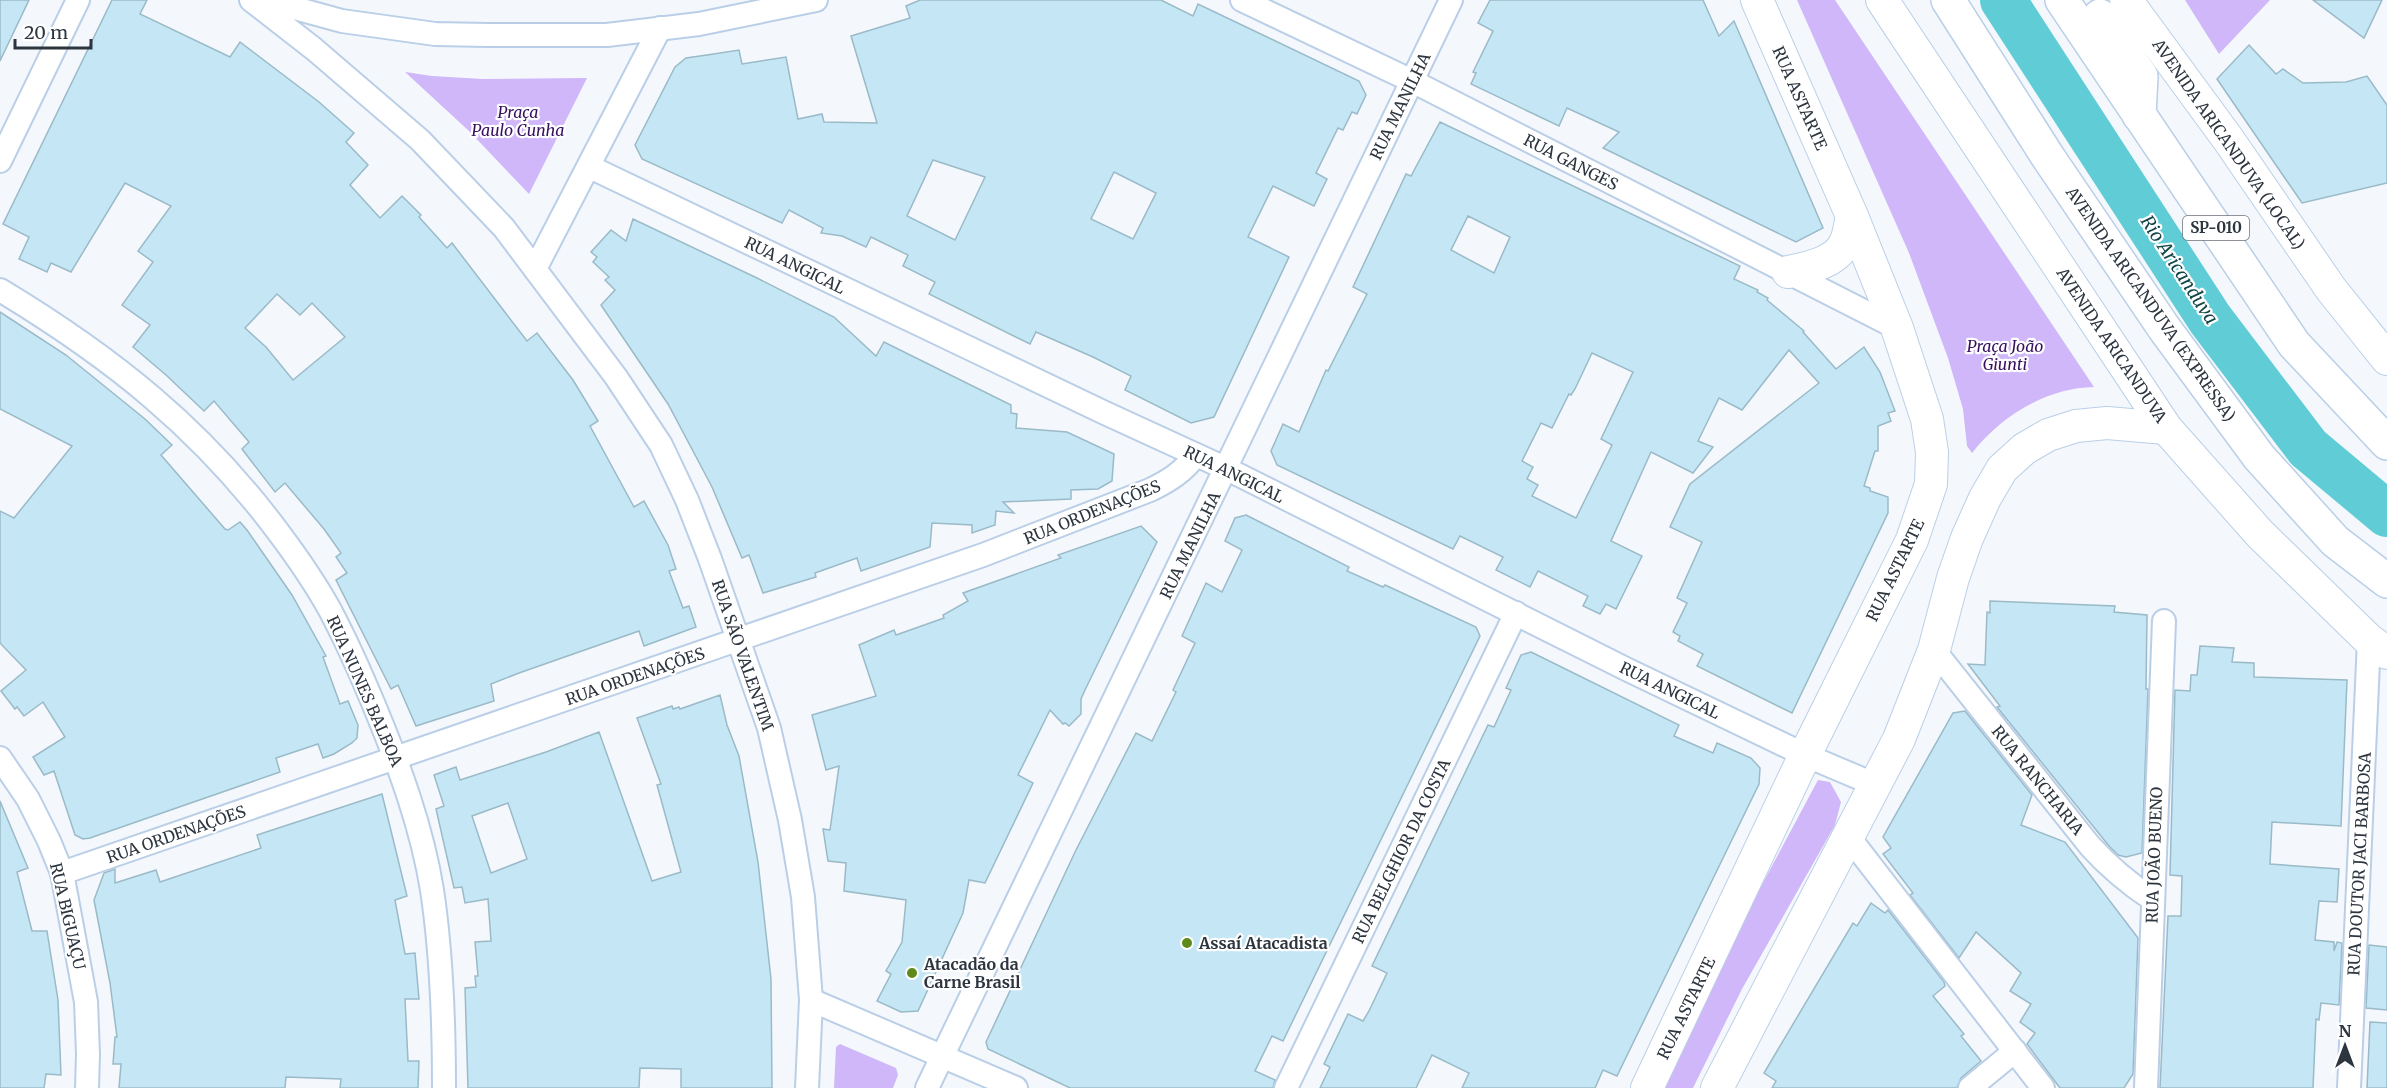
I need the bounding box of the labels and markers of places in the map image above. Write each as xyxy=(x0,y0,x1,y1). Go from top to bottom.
place label: Assaí Atacadista xyxy=(1198,933,1328,953)
marker: Assaí Atacadista xyxy=(1180,936,1194,950)
place label: Atacadão da Carne Brasil xyxy=(923,954,1020,992)
marker: Atacadão da Carne Brasil xyxy=(905,966,919,980)

